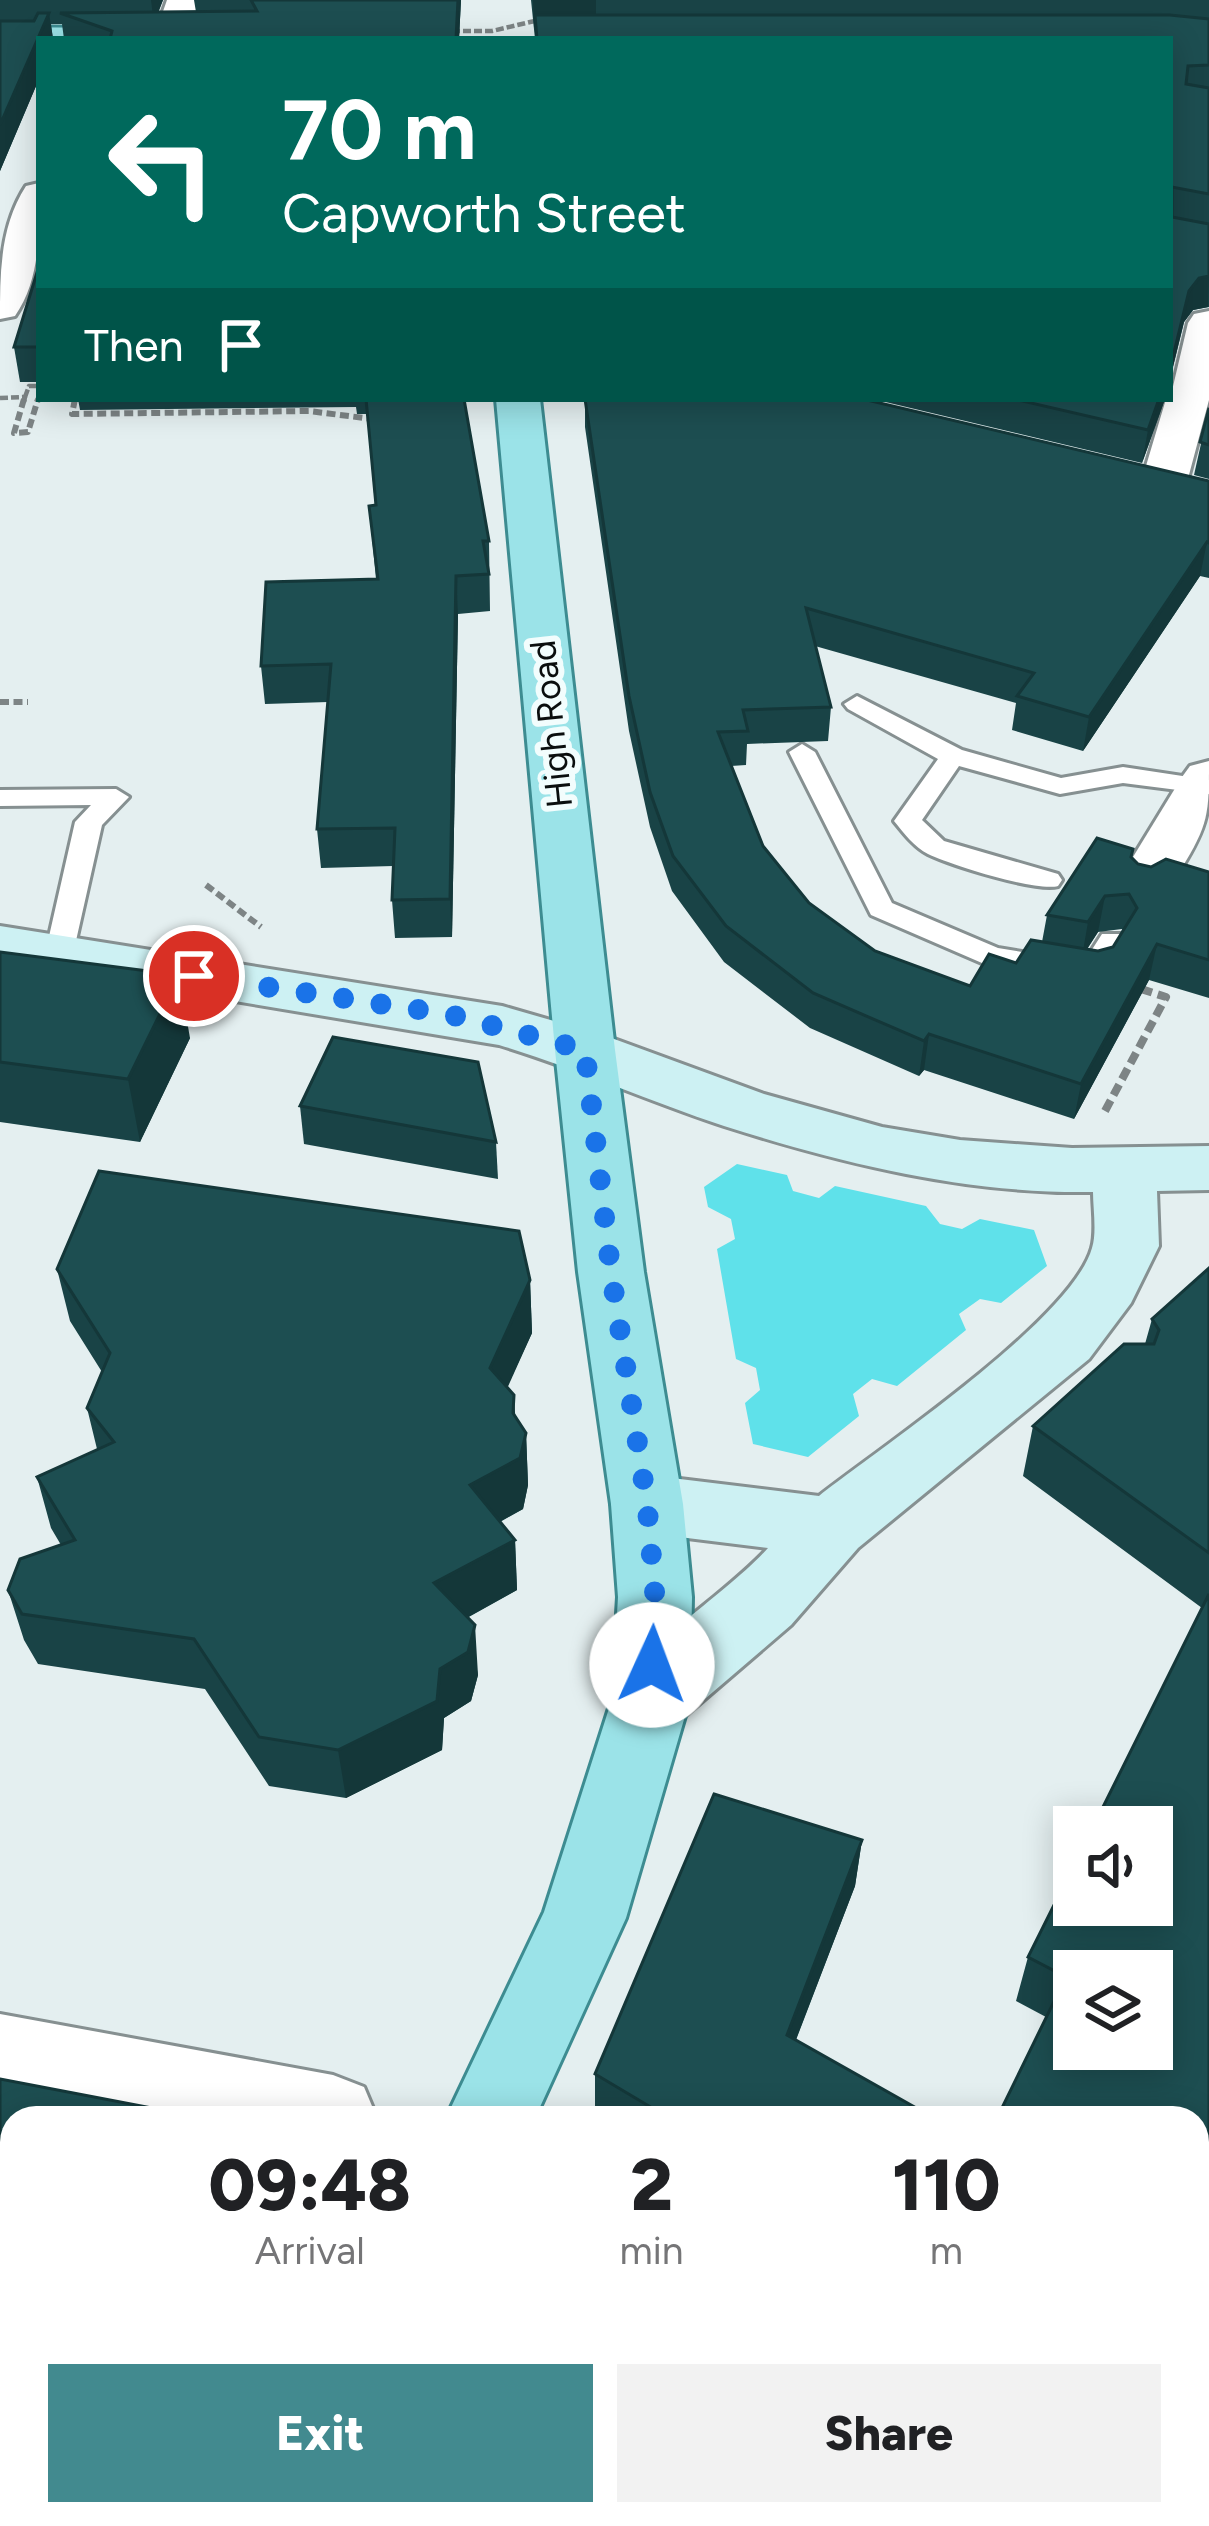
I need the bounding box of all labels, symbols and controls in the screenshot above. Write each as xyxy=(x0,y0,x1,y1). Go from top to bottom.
text: 70 m xyxy=(282,79,476,180)
icon: left xyxy=(84,84,240,240)
text: Capworth Street xyxy=(282,181,686,246)
icon: arrive xyxy=(208,312,274,378)
text: Then xyxy=(84,318,184,372)
street label: High Road xyxy=(521,638,581,810)
pin xyxy=(143,925,245,1027)
icon: arrive xyxy=(161,943,227,1009)
position arrow xyxy=(589,1602,715,1728)
map controls xyxy=(1053,1806,1173,2070)
button: sound xyxy=(1053,1806,1173,1926)
button: layers xyxy=(1053,1950,1173,2070)
text: 09:48 xyxy=(209,2142,411,2228)
text: 2 xyxy=(630,2142,673,2228)
text: 110 xyxy=(892,2142,1000,2228)
text: Arrival xyxy=(255,2227,365,2274)
text: min xyxy=(620,2227,684,2274)
text: m xyxy=(930,2227,963,2274)
button: Exit xyxy=(48,2364,593,2502)
button: Share xyxy=(617,2364,1161,2502)

